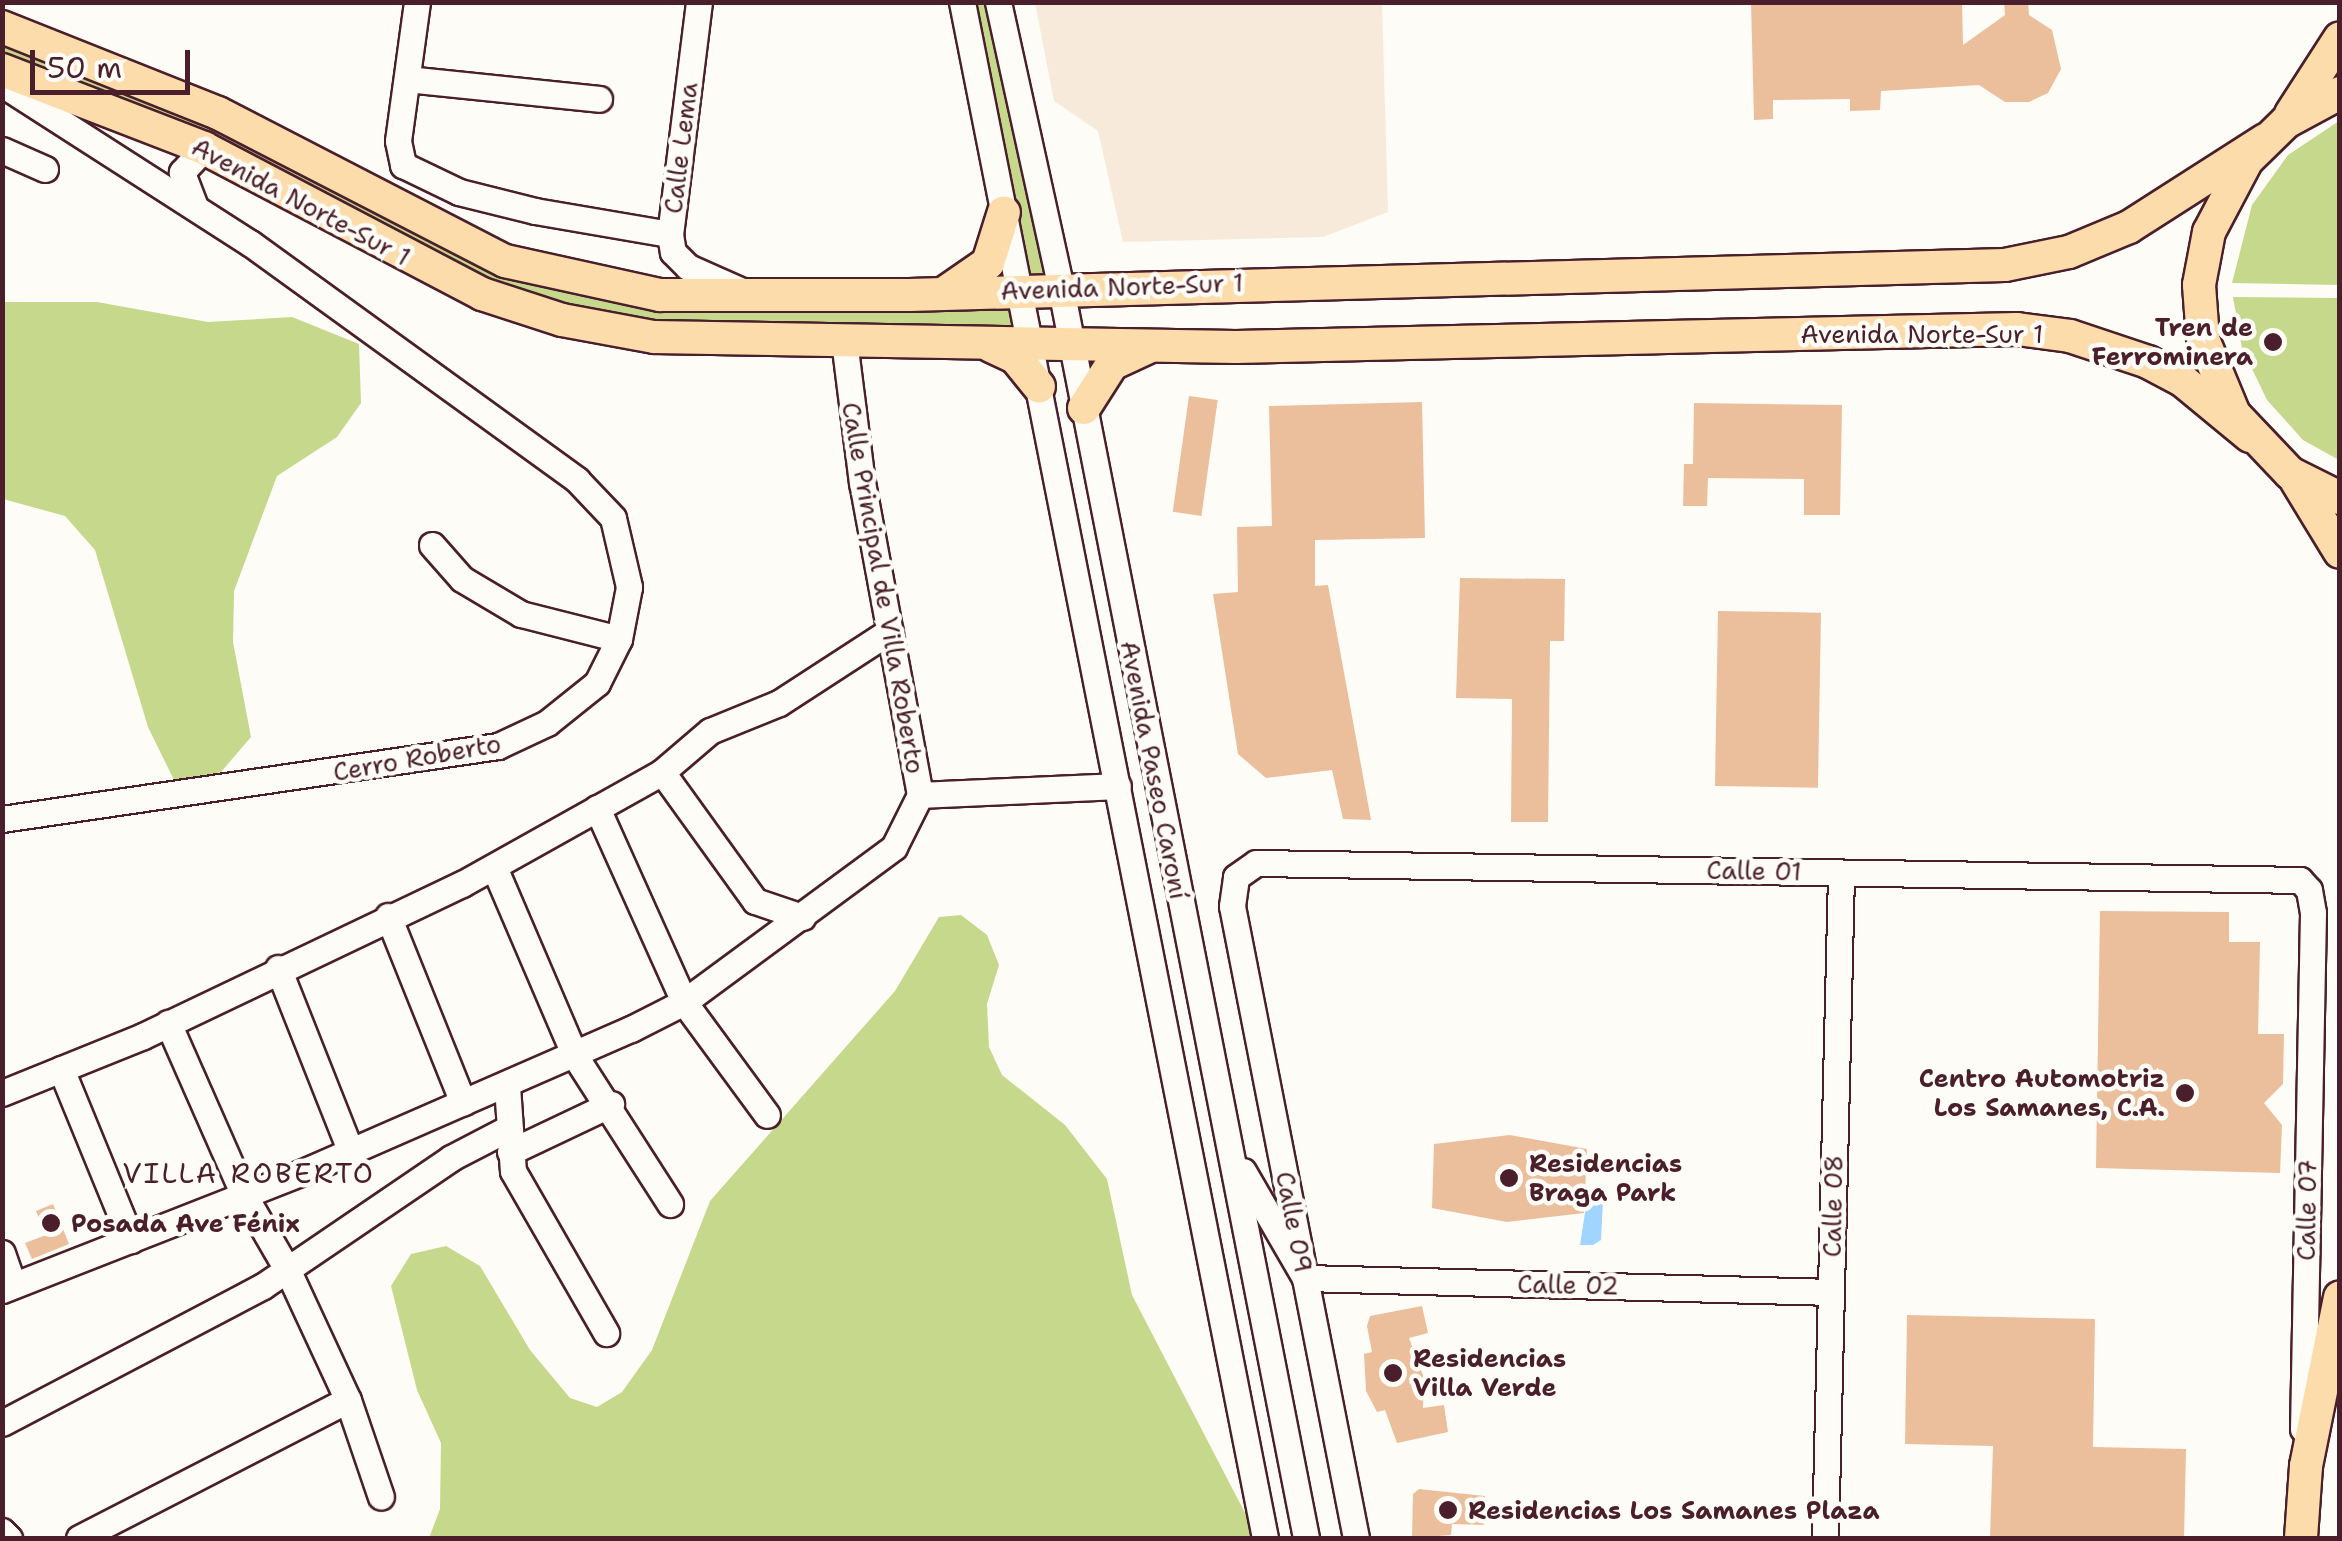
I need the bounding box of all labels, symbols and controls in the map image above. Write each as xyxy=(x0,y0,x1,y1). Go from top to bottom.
scale bar xyxy=(35,30,195,92)
text: 50 m xyxy=(47,47,122,88)
street label: Calle Lema xyxy=(658,81,704,215)
street label: Avenida Norte-Sur 1 xyxy=(187,132,415,272)
street label: Avenida Norte-Sur 1 xyxy=(1000,268,1244,306)
place label: Tren de Ferrominera xyxy=(2092,313,2253,372)
street label: Avenida Norte-Sur 1 xyxy=(1801,319,2043,349)
marker: Tren de Ferrominera xyxy=(2262,331,2284,353)
street label: Calle Principal de Villa Roberto xyxy=(836,400,930,776)
street label: Avenida Paseo Caroní xyxy=(1114,638,1194,902)
street label: Cerro Roberto xyxy=(331,728,503,788)
street label: Calle 01 xyxy=(1706,855,1802,887)
place label: Centro Automotriz Los Samanes, C.A. xyxy=(1919,1064,2165,1123)
marker: Centro Automotriz Los Samanes, C.A. xyxy=(2174,1082,2196,1104)
place label: Residencias Braga Park xyxy=(1529,1149,1682,1208)
street label: Calle 08 xyxy=(1817,1154,1849,1258)
district label: VILLA ROBERTO xyxy=(122,1156,376,1190)
street label: Calle 07 xyxy=(2291,1159,2323,1261)
marker: Residencias Braga Park xyxy=(1498,1167,1520,1189)
street label: Calle 09 xyxy=(1270,1169,1318,1275)
place label: Posada Ave Fénix xyxy=(71,1208,300,1238)
marker: Posada Ave Fénix xyxy=(40,1212,62,1234)
street label: Calle 02 xyxy=(1517,1269,1619,1301)
place label: Residencias Villa Verde xyxy=(1413,1344,1566,1403)
marker: Residencias Villa Verde xyxy=(1382,1362,1404,1384)
place label: Residencias Los Samanes Plaza xyxy=(1468,1495,1880,1525)
marker: Residencias Los Samanes Plaza xyxy=(1437,1499,1459,1521)

